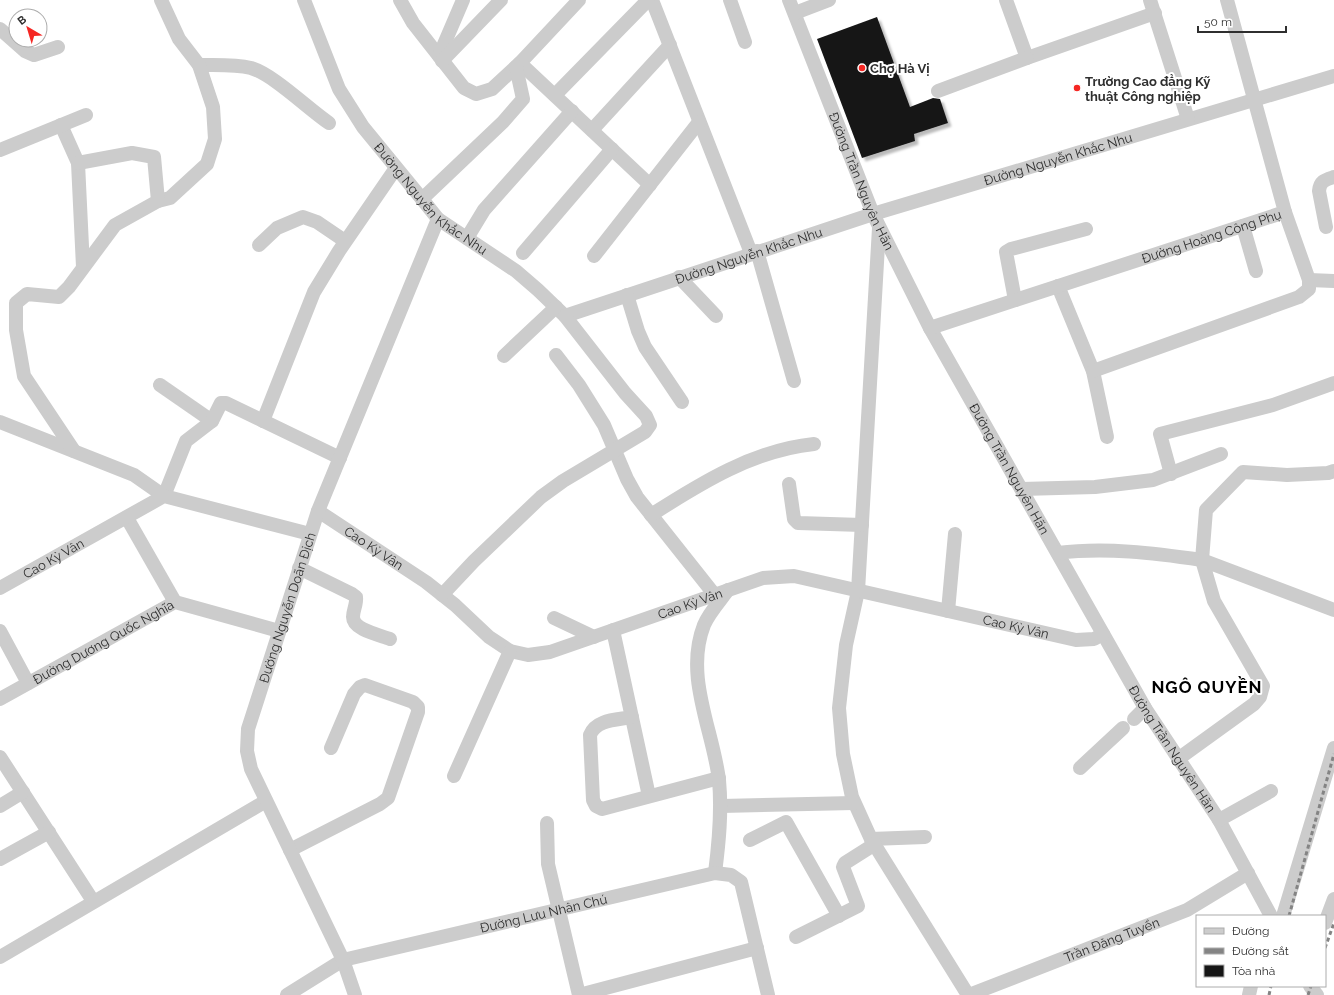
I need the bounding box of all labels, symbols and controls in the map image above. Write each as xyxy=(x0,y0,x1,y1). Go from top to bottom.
north arrow xyxy=(8,8,48,48)
scale bar xyxy=(1198,8,1286,34)
text: B xyxy=(15,13,30,28)
text: 50 m xyxy=(1204,15,1232,29)
place label: Chợ Hà Vị xyxy=(870,61,930,76)
marker: Chợ Hà Vị xyxy=(857,63,867,73)
place label: Trường Cao đẳng Kỹ thuật Công nghiệp xyxy=(1085,74,1210,104)
marker: Trường Cao đẳng Kỹ thuật Công nghiệp xyxy=(1072,83,1082,93)
street label: Đường Trần Nguyên Hãn xyxy=(826,110,897,253)
street label: Đường Nguyễn Khắc Nhu xyxy=(982,130,1134,188)
street label: Đường Nguyễn Khắc Nhu xyxy=(371,140,490,258)
street label: Đường Hoàng Công Phụ xyxy=(1140,207,1283,266)
street label: Đường Nguyễn Khắc Nhu xyxy=(673,224,824,287)
street label: Đường Trần Nguyên Hãn xyxy=(966,401,1052,537)
street label: Cao Kỳ Vân xyxy=(341,523,406,573)
street label: Đường Nguyễn Doãn Địch xyxy=(256,531,319,685)
street label: Cao Kỳ Vân xyxy=(20,536,87,582)
street label: Cao Kỳ Vân xyxy=(656,586,724,622)
street label: Đường Dương Quốc Nghĩa xyxy=(30,597,177,687)
street label: Cao Kỳ Vân xyxy=(981,612,1050,642)
district label: NGÔ QUYỀN xyxy=(1151,676,1263,697)
street label: Đường Trần Nguyên Hãn xyxy=(1126,683,1219,815)
street label: Đường Lưu Nhân Chú xyxy=(479,891,609,936)
street label: Trần Đăng Tuyển xyxy=(1062,915,1162,965)
legend xyxy=(1196,915,1326,987)
text: Đường xyxy=(1232,924,1269,938)
text: Đường sắt xyxy=(1232,944,1289,958)
text: Tòa nhà xyxy=(1232,964,1275,978)

